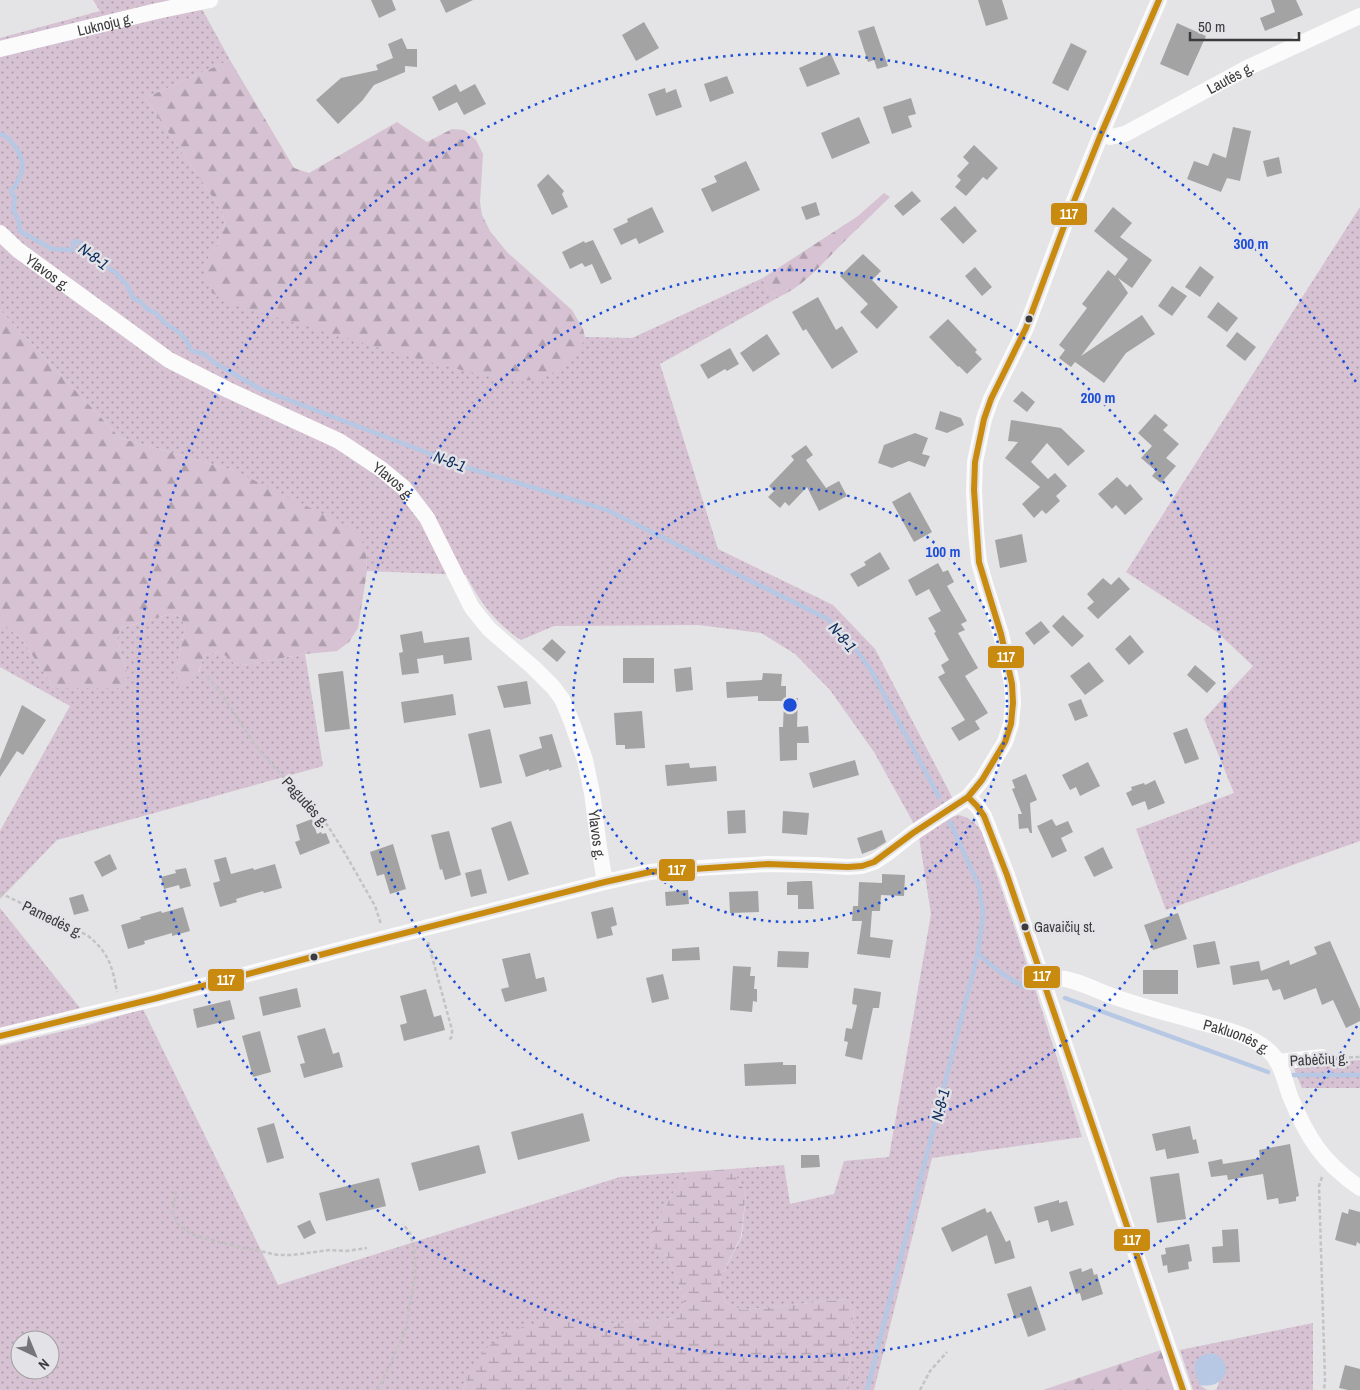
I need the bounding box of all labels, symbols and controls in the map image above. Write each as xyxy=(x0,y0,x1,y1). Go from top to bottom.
street label: Luknojų g. xyxy=(75,7,135,40)
scale bar xyxy=(1190,10,1299,42)
text: 50 m xyxy=(1198,16,1225,37)
street label: Lautės g. xyxy=(1203,56,1257,99)
line badge: 117 xyxy=(1050,202,1088,226)
text: 117 xyxy=(1060,205,1079,223)
text: 300 m xyxy=(1234,233,1268,254)
water label: N-8-1 xyxy=(74,237,114,275)
street label: Ylavos g. xyxy=(21,249,75,295)
unlabelled marker xyxy=(1024,314,1034,324)
text: 200 m xyxy=(1081,387,1115,408)
water label: N-8-1 xyxy=(431,445,469,477)
street label: Ylavos g. xyxy=(369,456,420,505)
text: 100 m xyxy=(926,541,960,562)
water label: N-8-1 xyxy=(824,617,862,657)
line badge: 117 xyxy=(987,645,1025,669)
text: 117 xyxy=(997,648,1016,666)
centre of rings xyxy=(781,696,799,714)
street label: Pagudės g. xyxy=(277,772,335,832)
street label: Ylavos g. xyxy=(584,808,612,861)
line badge: 117 xyxy=(658,858,696,882)
text: 117 xyxy=(668,861,687,879)
street label: Pamedės g. xyxy=(19,895,87,943)
place label: Gavaičių st. xyxy=(1034,918,1095,936)
marker: Gavaičių st. xyxy=(1020,922,1030,932)
unlabelled marker xyxy=(309,952,319,962)
line badge: 117 xyxy=(1023,965,1061,989)
text: 117 xyxy=(1033,967,1052,985)
line badge: 117 xyxy=(207,968,245,992)
text: 117 xyxy=(217,971,236,989)
street label: Pakluonės g. xyxy=(1201,1013,1276,1059)
street label: Pabėčių g. xyxy=(1289,1047,1349,1071)
water label: N-8-1 xyxy=(925,1086,955,1124)
line badge: 117 xyxy=(1113,1228,1151,1252)
text: 117 xyxy=(1123,1231,1142,1249)
north arrow xyxy=(10,1330,60,1380)
text: N xyxy=(35,1355,53,1374)

